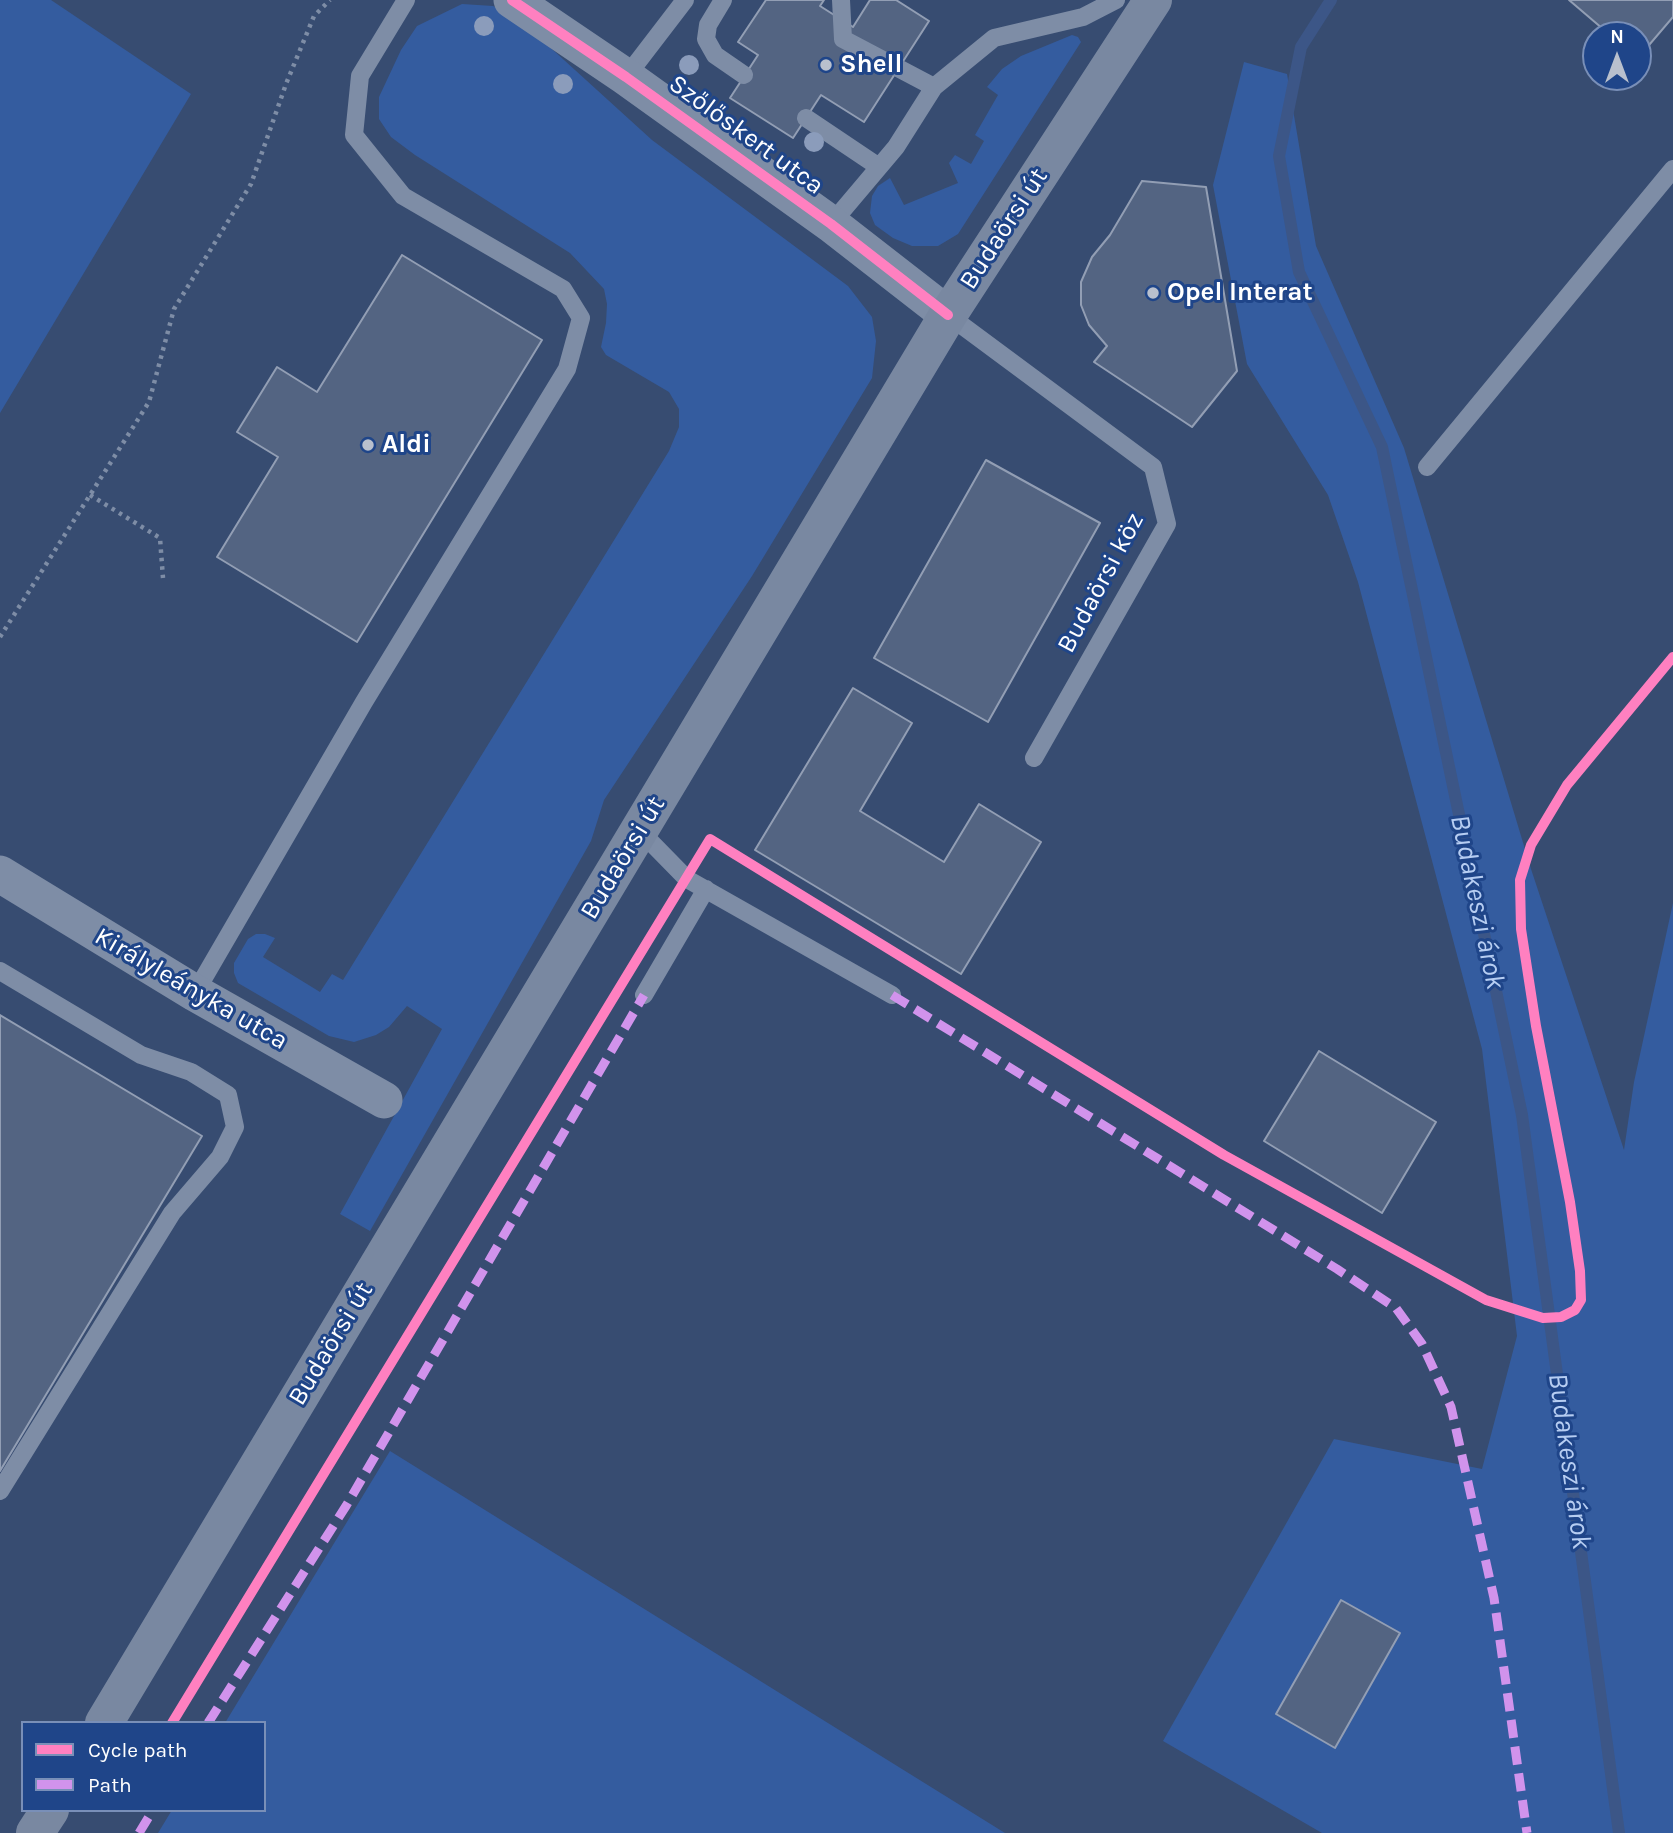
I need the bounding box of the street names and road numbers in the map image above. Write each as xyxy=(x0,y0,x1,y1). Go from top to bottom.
street label: Szőlőskert utca xyxy=(662,68,830,202)
street label: Budaörsi út xyxy=(953,162,1055,296)
street label: Budaörsi köz xyxy=(1051,508,1151,658)
street label: Budaörsi út xyxy=(574,791,672,925)
street label: Királyleányka utca xyxy=(89,921,293,1057)
street label: Budaörsi út xyxy=(282,1277,380,1411)

